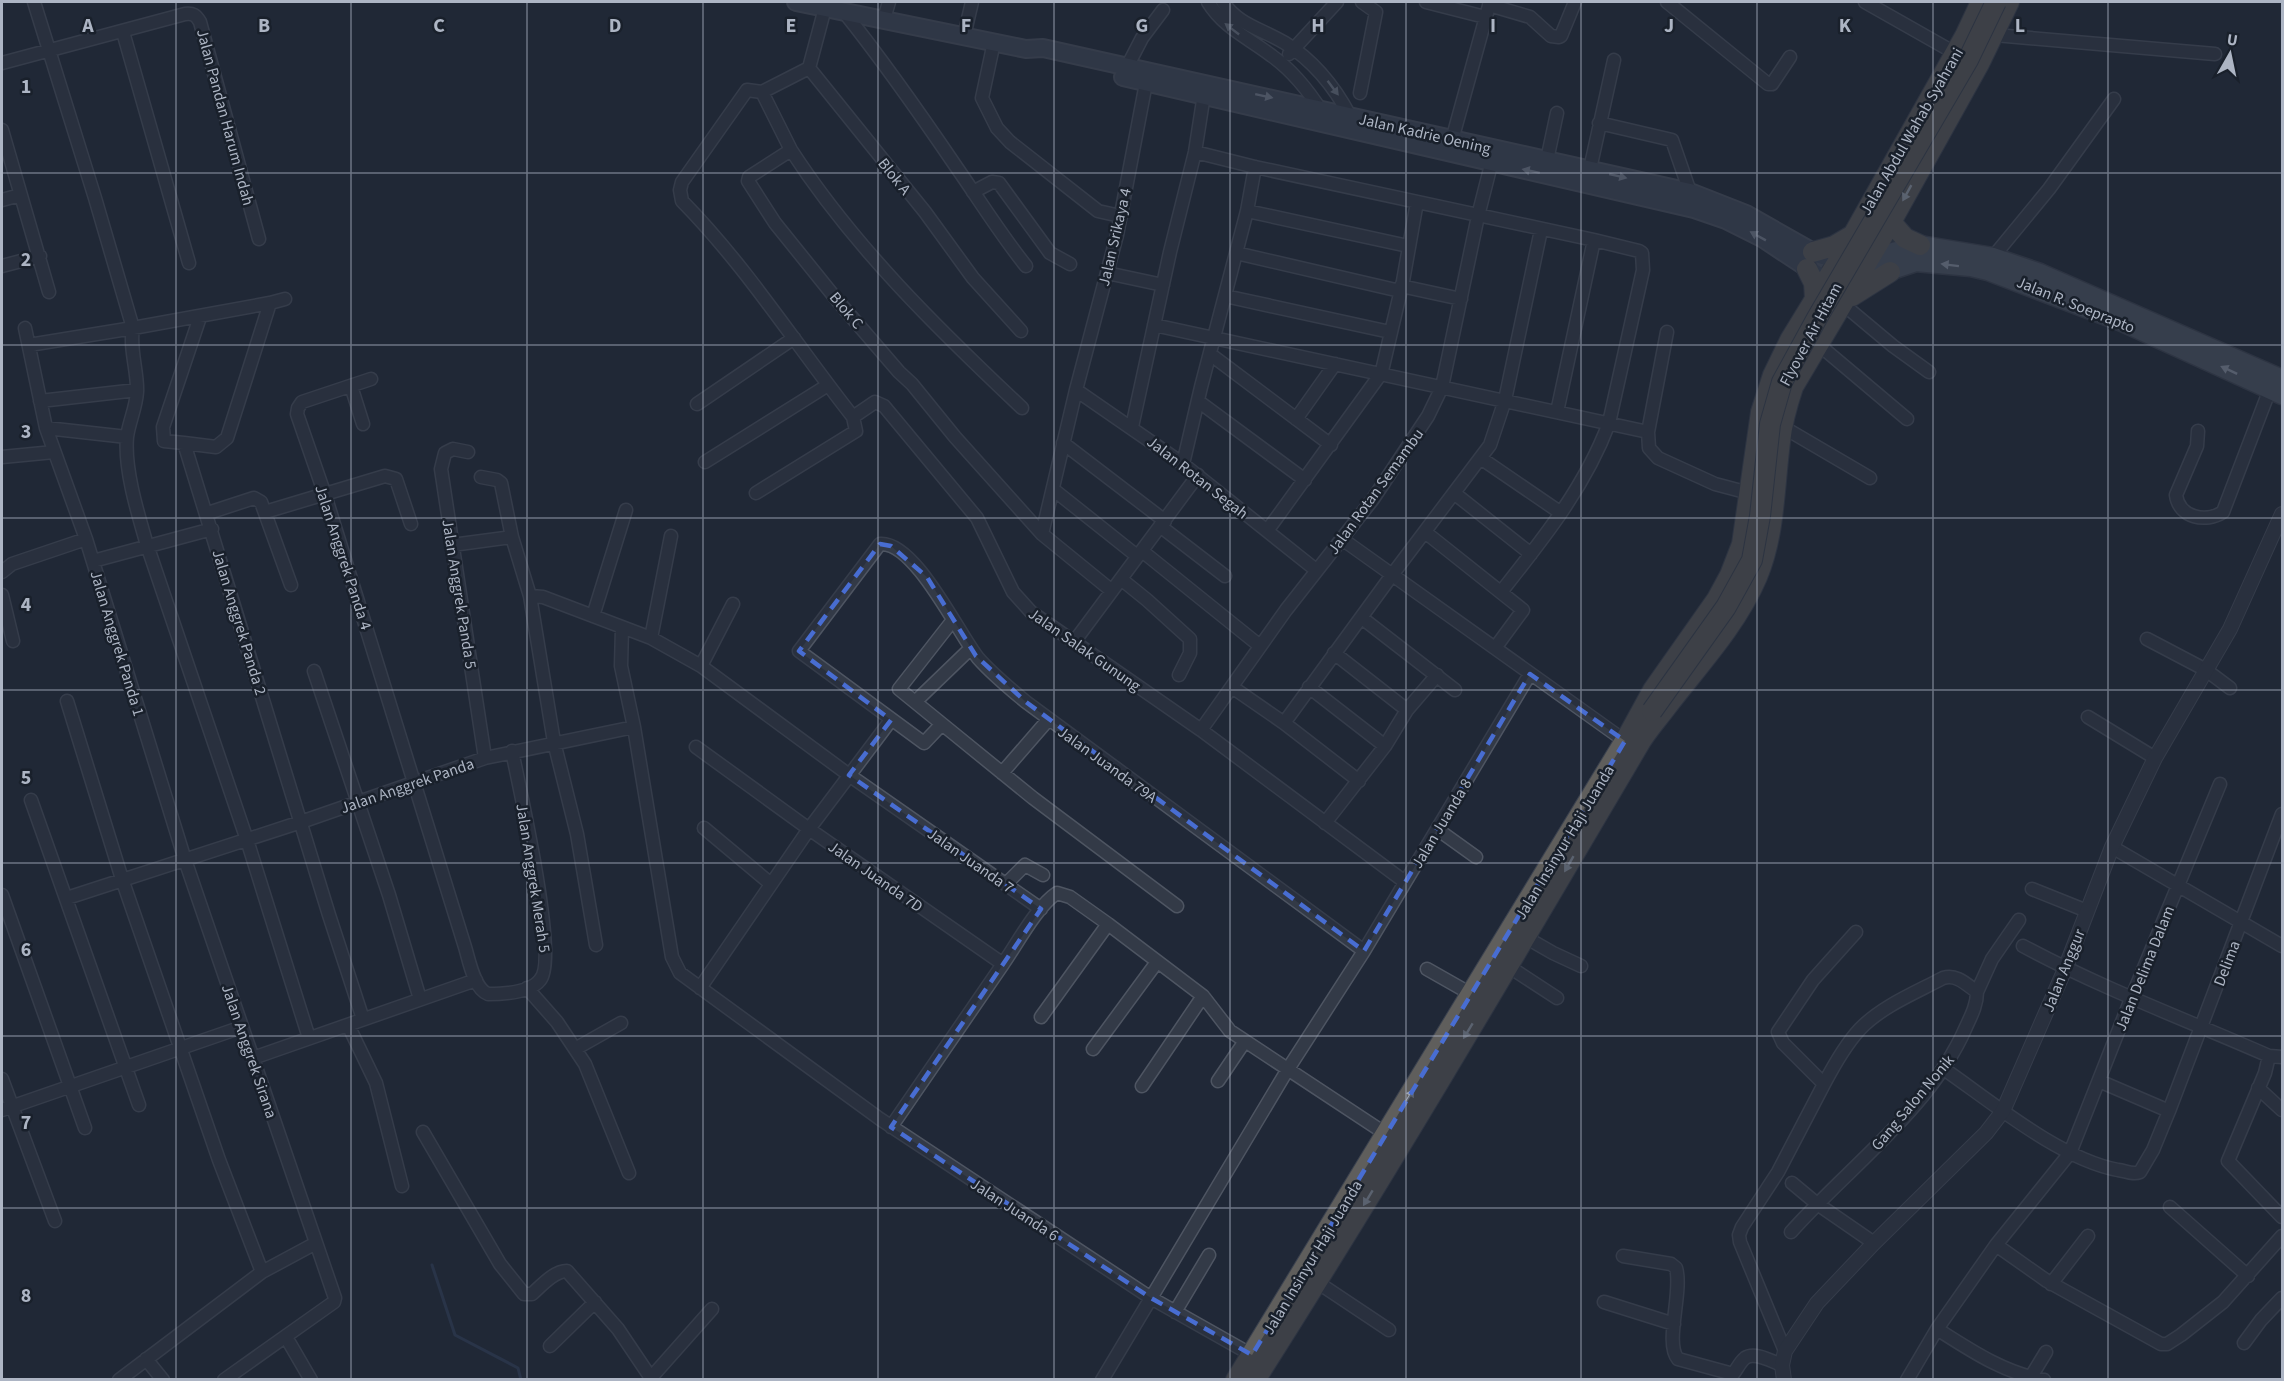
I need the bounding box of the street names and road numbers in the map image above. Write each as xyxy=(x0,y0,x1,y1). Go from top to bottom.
street label: Jalan Pandan Harum Indah xyxy=(191,27,259,208)
street label: Jalan Abdul Wahab Syahrani xyxy=(1855,44,1969,219)
street label: Jalan Kadrie Oening xyxy=(1357,108,1493,160)
street label: Blok A xyxy=(872,153,916,200)
street label: Jalan Srikaya 4 xyxy=(1093,186,1137,288)
street label: Jalan R. Soeprapto xyxy=(2013,271,2138,339)
street label: Flyover Air Hitam xyxy=(1774,279,1847,390)
street label: Blok C xyxy=(824,287,868,334)
street label: Jalan Rotan Semambu xyxy=(1323,424,1429,559)
street label: Jalan Rotan Segah xyxy=(1142,431,1253,524)
street label: Jalan Anggrek Panda 4 xyxy=(309,482,377,633)
street label: Jalan Anggrek Panda 5 xyxy=(436,518,482,671)
street label: Jalan Anggrek Panda 2 xyxy=(206,547,272,698)
street label: Jalan Anggrek Panda 1 xyxy=(84,568,150,719)
street label: Jalan Salak Gunung xyxy=(1024,603,1145,697)
street label: Jalan Juanda 79A xyxy=(1053,721,1162,808)
street label: Jalan Anggrek Panda xyxy=(338,753,477,819)
street label: Jalan Insinyur Haji Juanda xyxy=(1510,761,1620,924)
street label: Jalan Juanda 8 xyxy=(1406,774,1477,873)
street label: Jalan Anggrek Merah 5 xyxy=(510,802,556,954)
street label: Jalan Juanda 7 xyxy=(923,823,1018,899)
street label: Jalan Juanda 7D xyxy=(824,836,927,918)
street label: Jalan Delima Dalam xyxy=(2110,902,2180,1034)
street label: Jalan Anggur xyxy=(2037,925,2091,1015)
street label: Delima xyxy=(2208,937,2246,989)
street label: Jalan Anggrek Sirana xyxy=(216,981,282,1121)
street label: Gang Salon Nonik xyxy=(1866,1050,1959,1155)
street label: Jalan Juanda 6 xyxy=(966,1173,1063,1247)
street label: Jalan Insinyur Haji Juanda xyxy=(1258,1176,1368,1339)

